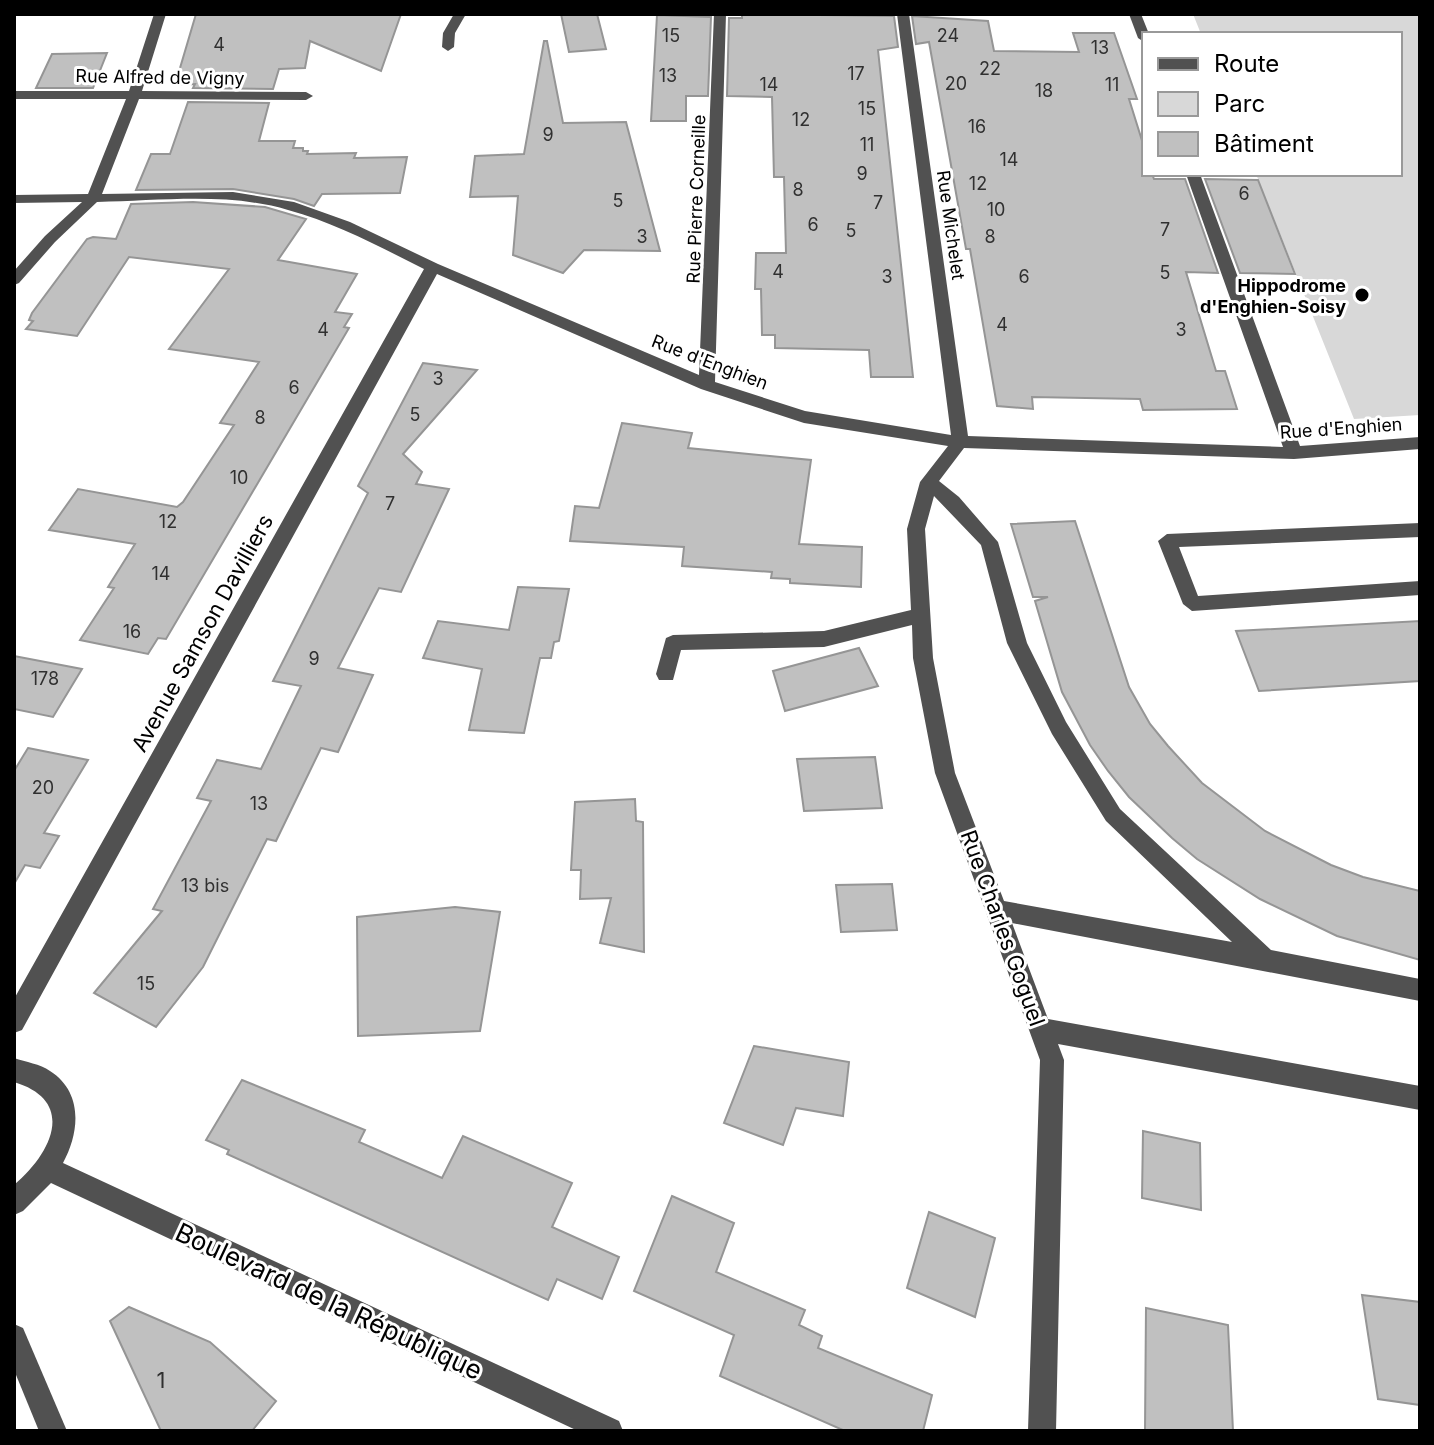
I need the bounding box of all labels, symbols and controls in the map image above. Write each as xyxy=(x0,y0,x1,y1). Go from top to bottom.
house number: 15 xyxy=(662,25,680,46)
house number: 24 xyxy=(937,25,959,46)
legend xyxy=(1142,32,1402,176)
house number: 4 xyxy=(213,34,225,55)
house number: 13 xyxy=(1091,37,1109,58)
text: Route xyxy=(1214,49,1279,78)
house number: 22 xyxy=(979,58,1001,79)
house number: 17 xyxy=(847,63,865,84)
street label: Rue Alfred de Vigny xyxy=(75,65,245,89)
house number: 13 xyxy=(659,65,677,86)
house number: 20 xyxy=(945,73,967,94)
house number: 14 xyxy=(760,74,778,95)
house number: 11 xyxy=(1105,74,1119,95)
house number: 18 xyxy=(1035,80,1053,101)
text: Parc xyxy=(1214,89,1265,118)
house number: 15 xyxy=(858,98,876,119)
house number: 12 xyxy=(792,109,810,130)
street label: Rue Pierre Corneille xyxy=(683,114,709,284)
house number: 16 xyxy=(968,116,986,137)
house number: 9 xyxy=(542,124,554,145)
text: Bâtiment xyxy=(1214,129,1314,158)
house number: 11 xyxy=(860,134,874,155)
house number: 14 xyxy=(1000,149,1018,170)
house number: 9 xyxy=(856,163,868,184)
street label: Rue Michelet xyxy=(933,169,969,281)
house number: 12 xyxy=(969,173,987,194)
house number: 8 xyxy=(792,179,804,200)
house number: 6 xyxy=(1238,183,1250,204)
house number: 5 xyxy=(613,190,623,211)
house number: 7 xyxy=(873,192,883,213)
house number: 10 xyxy=(987,199,1005,220)
house number: 6 xyxy=(807,214,819,235)
house number: 7 xyxy=(1160,219,1170,240)
house number: 5 xyxy=(846,220,856,241)
house number: 3 xyxy=(636,226,648,247)
house number: 8 xyxy=(984,226,996,247)
house number: 4 xyxy=(772,261,784,282)
house number: 5 xyxy=(1160,262,1170,283)
house number: 3 xyxy=(881,266,893,287)
house number: 6 xyxy=(1018,266,1030,287)
place label: Hippodrome d'Enghien-Soisy xyxy=(1200,275,1346,317)
marker: Hippodrome d'Enghien-Soisy xyxy=(1353,286,1371,304)
house number: 4 xyxy=(996,314,1008,335)
house number: 4 xyxy=(317,319,329,340)
house number: 3 xyxy=(1175,319,1187,340)
street label: Rue d'Enghien xyxy=(649,330,771,394)
house number: 3 xyxy=(432,368,444,389)
house number: 6 xyxy=(288,377,300,398)
house number: 5 xyxy=(410,404,420,425)
house number: 8 xyxy=(254,407,266,428)
street label: Rue d'Enghien xyxy=(1279,413,1403,443)
house number: 10 xyxy=(230,467,248,488)
house number: 7 xyxy=(385,493,395,514)
street label: Avenue Samson Davilliers xyxy=(126,510,278,756)
house number: 12 xyxy=(159,511,177,532)
house number: 14 xyxy=(152,563,170,584)
house number: 16 xyxy=(123,621,141,642)
house number: 9 xyxy=(308,648,320,669)
house number: 178 xyxy=(31,668,59,689)
house number: 20 xyxy=(32,777,54,798)
house number: 13 xyxy=(250,793,268,814)
street label: Rue Charles Goguel xyxy=(955,827,1051,1029)
house number: 13 bis xyxy=(181,875,229,896)
house number: 15 xyxy=(137,973,155,994)
street label: Boulevard de la République xyxy=(171,1216,487,1386)
house number: 1 xyxy=(157,1367,165,1393)

